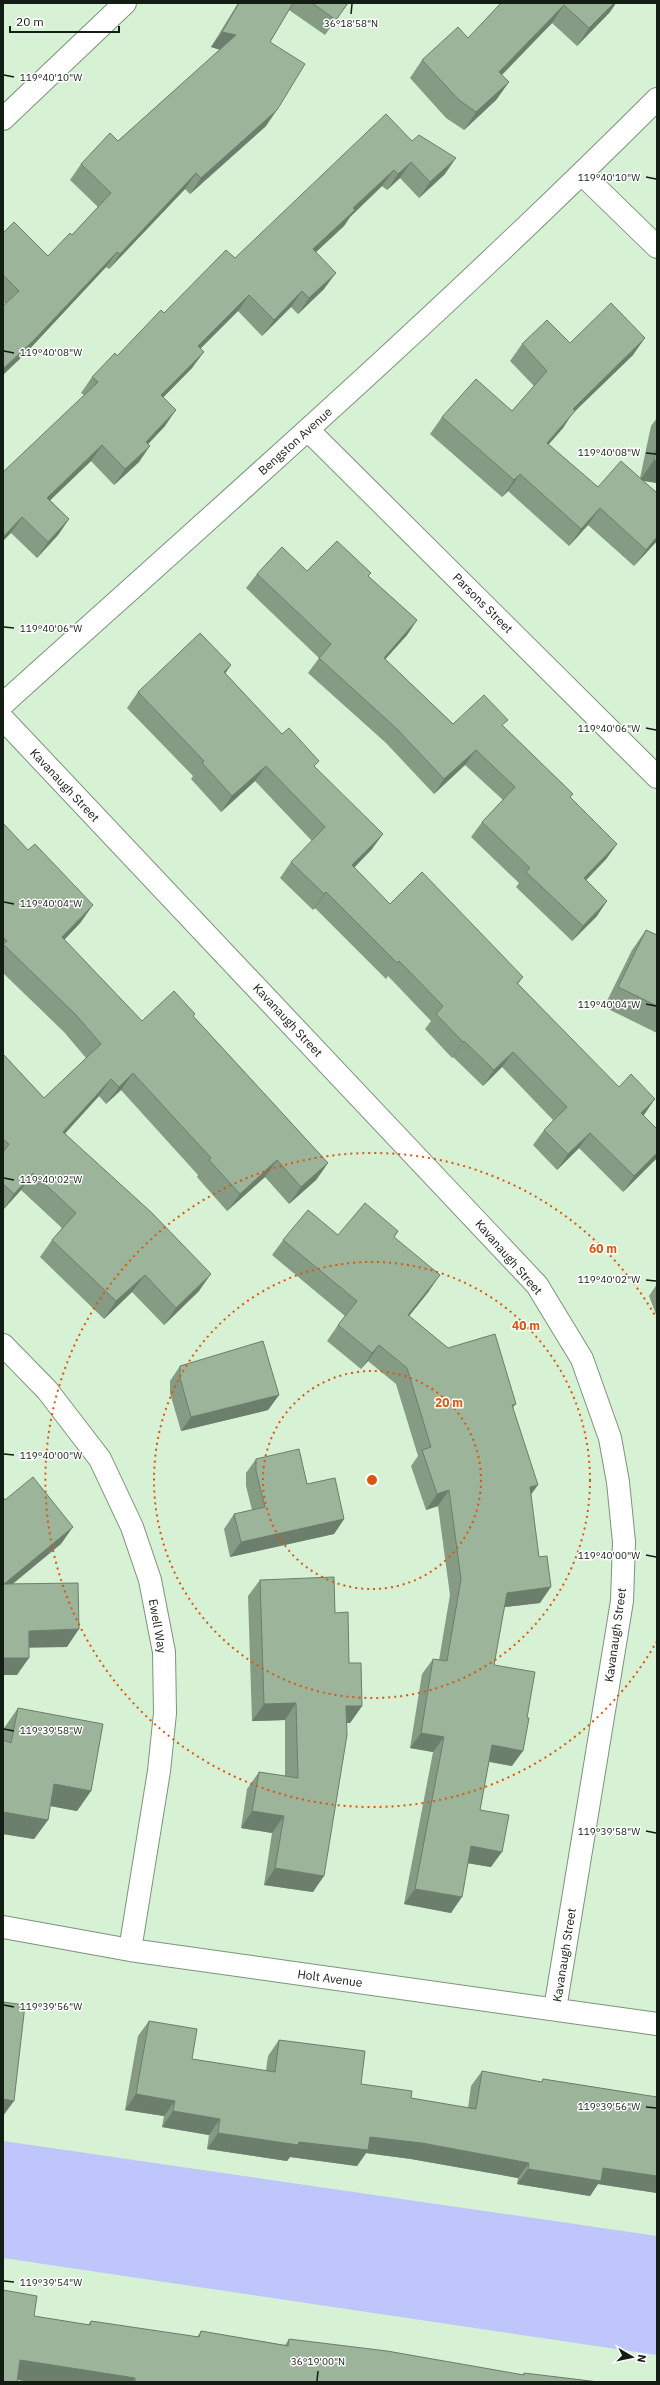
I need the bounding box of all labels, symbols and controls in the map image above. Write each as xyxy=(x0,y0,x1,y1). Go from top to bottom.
scale bar xyxy=(10,8,119,34)
text: 20 m xyxy=(16,14,44,29)
text: 36°18'58"N xyxy=(324,17,378,30)
text: 119°40'10"W xyxy=(20,71,82,84)
text: 119°40'10"W xyxy=(578,171,640,184)
text: 119°40'08"W xyxy=(20,346,82,359)
street label: Bengston Avenue xyxy=(255,404,335,478)
text: 119°40'08"W xyxy=(578,446,640,459)
street label: Parsons Street xyxy=(450,570,516,636)
text: 119°40'06"W xyxy=(20,622,82,635)
text: 119°40'06"W xyxy=(578,722,640,735)
street label: Kavanaugh Street xyxy=(27,745,103,825)
text: 119°40'04"W xyxy=(20,897,82,910)
street label: Kavanaugh Street xyxy=(250,980,326,1060)
text: 119°40'04"W xyxy=(578,998,640,1011)
text: 119°40'02"W xyxy=(20,1173,82,1186)
street label: Kavanaugh Street xyxy=(472,1216,546,1298)
text: 60 m xyxy=(589,1241,617,1256)
text: 119°40'02"W xyxy=(578,1273,640,1286)
text: 40 m xyxy=(512,1318,540,1333)
text: 20 m xyxy=(435,1395,463,1410)
text: 119°40'00"W xyxy=(20,1449,82,1462)
centre of rings xyxy=(365,1473,379,1487)
text: 119°40'00"W xyxy=(578,1549,640,1562)
street label: Kavanaugh Street xyxy=(601,1587,629,1683)
street label: Ewell Way xyxy=(146,1598,170,1654)
text: 119°39'58"W xyxy=(20,1724,82,1737)
text: 119°39'58"W xyxy=(578,1825,640,1838)
street label: Kavanaugh Street xyxy=(549,1907,579,2003)
street label: Holt Avenue xyxy=(297,1966,364,1990)
text: 119°39'56"W xyxy=(20,2000,82,2013)
text: 119°39'56"W xyxy=(578,2100,640,2113)
text: 119°39'54"W xyxy=(20,2276,82,2289)
north arrow xyxy=(612,2337,652,2377)
text: N xyxy=(634,2354,649,2364)
text: 36°19'00"N xyxy=(291,2355,345,2368)

